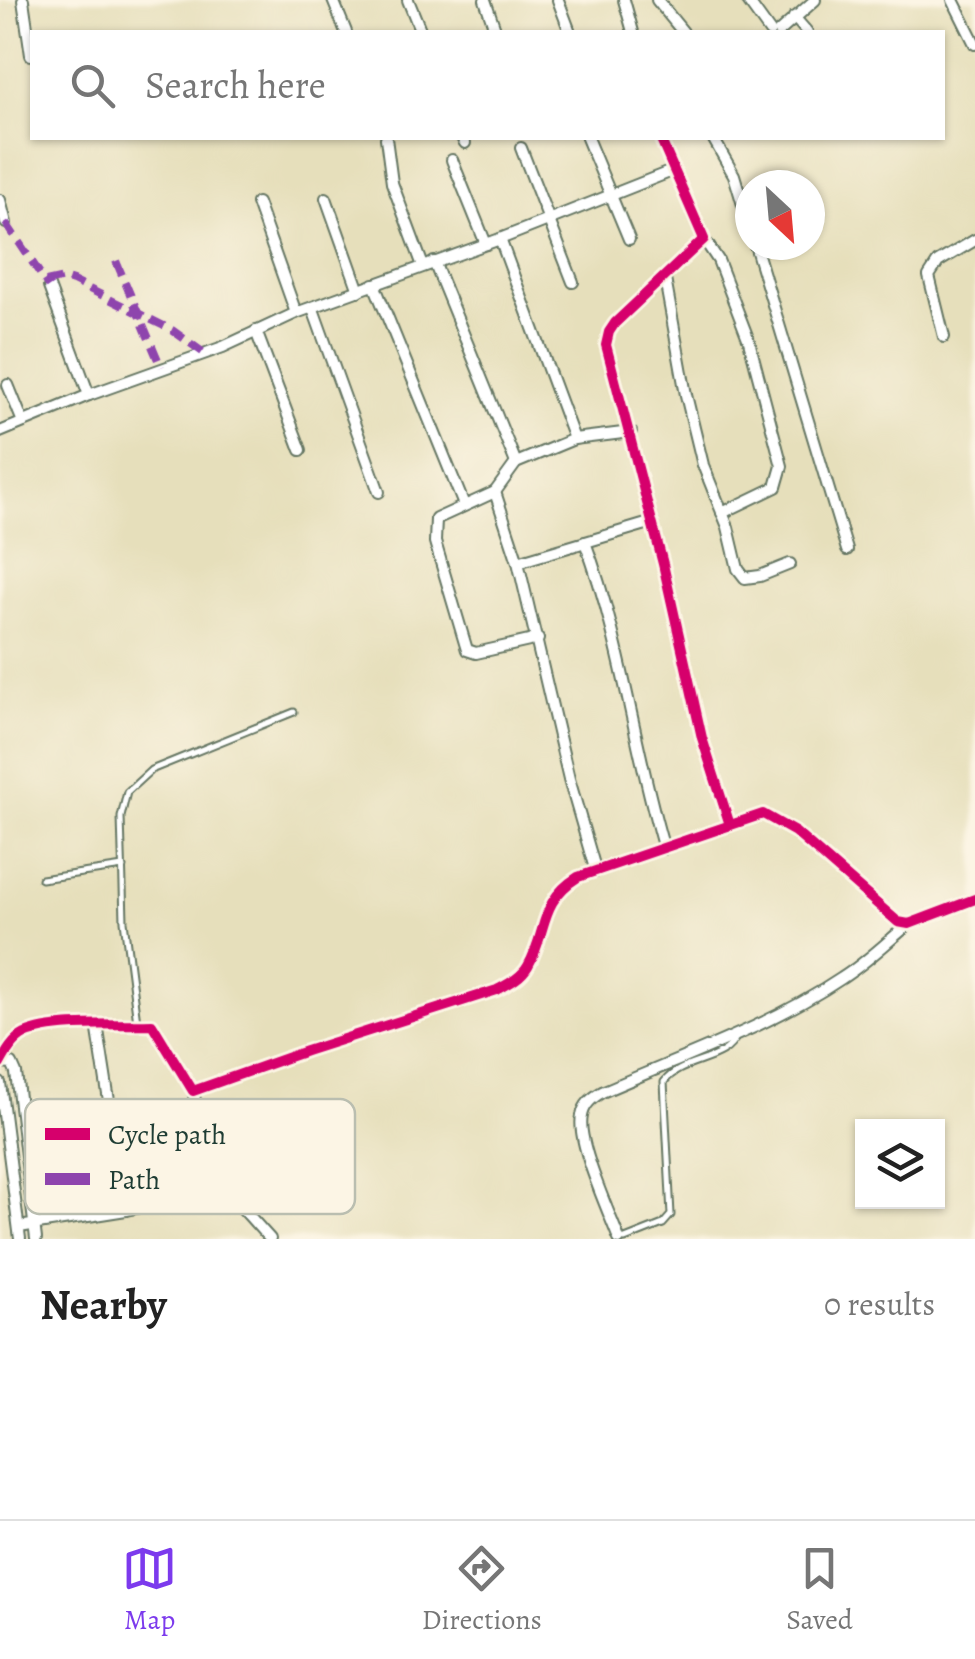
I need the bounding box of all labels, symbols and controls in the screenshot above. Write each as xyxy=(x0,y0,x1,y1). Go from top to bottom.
search box xyxy=(30,30,945,140)
icon: search xyxy=(65,58,120,113)
text: Search here xyxy=(145,59,326,111)
north arrow xyxy=(735,170,825,260)
legend xyxy=(25,1099,355,1214)
text: Cycle path xyxy=(108,1116,226,1154)
map controls xyxy=(855,1119,945,1209)
button: layers xyxy=(855,1119,945,1209)
text: Path xyxy=(108,1161,160,1199)
text: Nearby xyxy=(40,1276,167,1333)
text: 0 results xyxy=(824,1282,935,1326)
tab: Map xyxy=(122,1541,177,1639)
tab: Directions xyxy=(422,1541,542,1639)
tab: Saved xyxy=(786,1541,853,1639)

